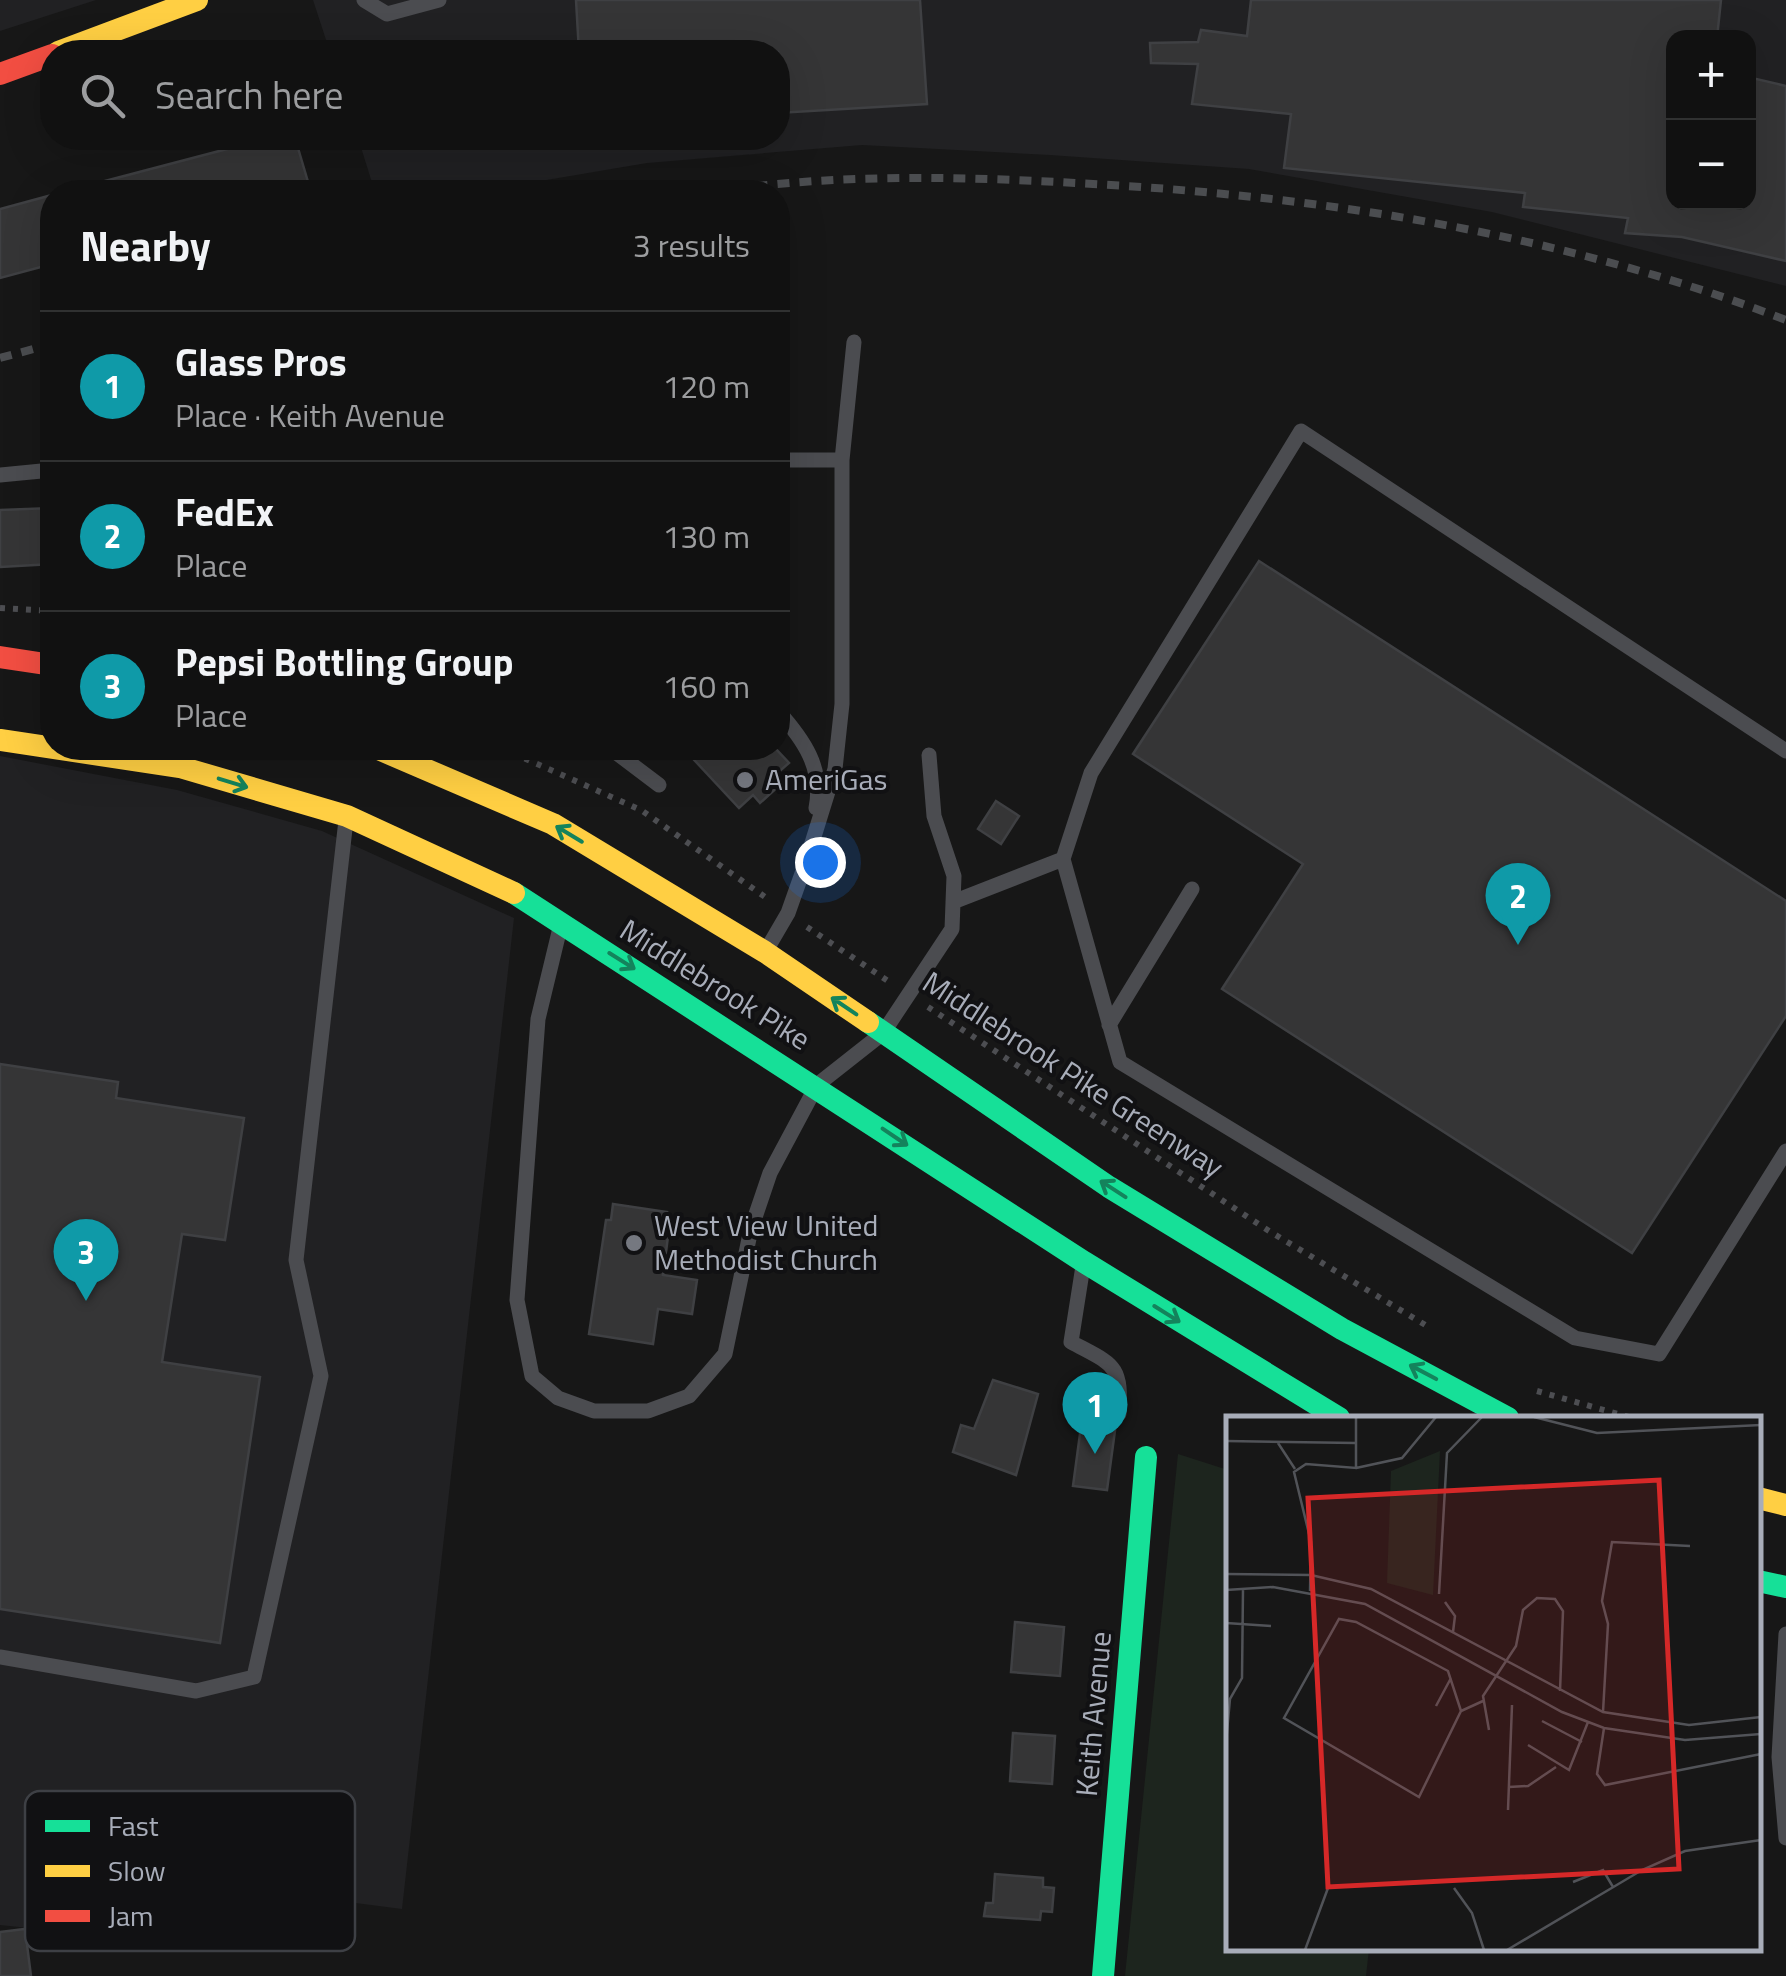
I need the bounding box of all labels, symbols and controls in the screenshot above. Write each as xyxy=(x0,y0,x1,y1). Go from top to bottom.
map controls xyxy=(1666,30,1756,210)
button: + xyxy=(1666,30,1756,120)
search box xyxy=(40,40,790,150)
text: Search here xyxy=(155,66,343,124)
icon: search xyxy=(75,68,130,123)
button: − xyxy=(1666,120,1756,210)
text: Nearby xyxy=(80,213,211,277)
text: 3 results xyxy=(633,221,750,269)
text: Glass Pros xyxy=(175,333,347,391)
text: 1 xyxy=(104,362,121,410)
text: 120 m xyxy=(662,362,750,410)
text: Place · Keith Avenue xyxy=(175,391,445,439)
text: FedEx xyxy=(175,483,274,541)
text: 2 xyxy=(104,512,121,560)
text: 130 m xyxy=(662,512,750,560)
text: Place xyxy=(175,541,247,589)
text: Pepsi Bottling Group xyxy=(175,633,514,691)
text: 3 xyxy=(104,662,121,710)
text: 160 m xyxy=(662,662,750,710)
text: Place xyxy=(175,691,247,739)
place label: AmeriGas xyxy=(765,756,888,802)
marker: AmeriGas xyxy=(734,769,756,791)
one-way arrow xyxy=(217,775,248,793)
one-way arrow xyxy=(555,824,584,844)
your location xyxy=(795,837,846,888)
pin: 2 xyxy=(1486,862,1550,945)
street label: Middlebrook Pike xyxy=(611,907,820,1061)
one-way arrow xyxy=(607,951,636,972)
street label: Middlebrook Pike Greenway xyxy=(914,959,1233,1189)
one-way arrow xyxy=(831,996,859,1017)
one-way arrow xyxy=(881,1126,909,1147)
one-way arrow xyxy=(1099,1179,1128,1199)
place label: West View United Methodist Church xyxy=(654,1202,878,1282)
pin: 3 xyxy=(54,1218,118,1301)
marker: West View United Methodist Church xyxy=(623,1232,645,1254)
one-way arrow xyxy=(1153,1304,1181,1325)
one-way arrow xyxy=(1408,1362,1438,1382)
pin: 1 xyxy=(1062,1372,1128,1454)
inset map xyxy=(1226,1416,1761,1951)
street label: Keith Avenue xyxy=(1063,1630,1123,1798)
legend xyxy=(25,1791,355,1951)
text: Fast xyxy=(108,1804,159,1847)
text: Slow xyxy=(108,1849,166,1892)
text: Jam xyxy=(108,1894,154,1937)

